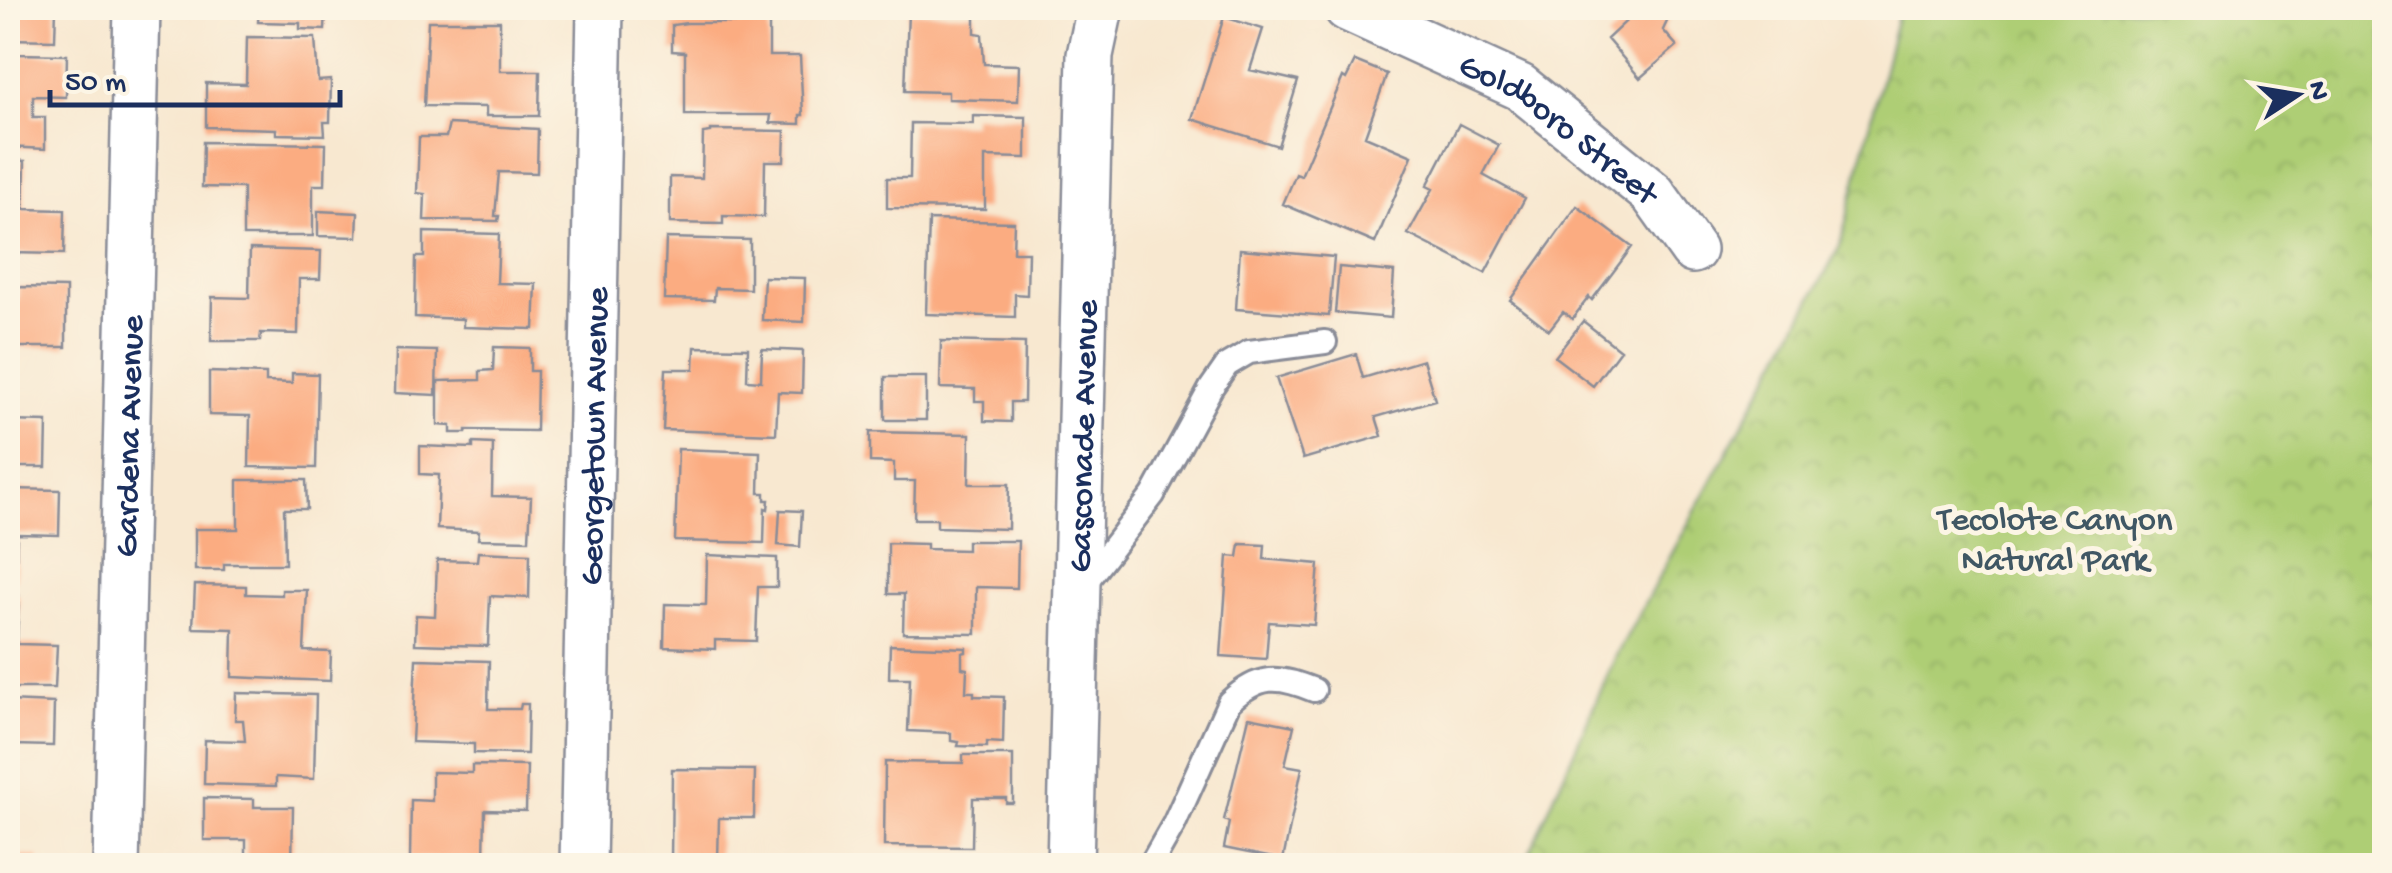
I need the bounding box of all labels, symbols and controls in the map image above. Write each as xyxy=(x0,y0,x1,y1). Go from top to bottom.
scale bar xyxy=(50,45,340,107)
north arrow xyxy=(2247,45,2347,145)
street label: Goldboro Street xyxy=(1451,47,1667,218)
text: 50 m xyxy=(65,67,126,102)
text: N xyxy=(2299,78,2335,103)
street label: Georgetown Avenue xyxy=(574,286,620,586)
street label: Gasconade Avenue xyxy=(1062,298,1110,573)
street label: Gardena Avenue xyxy=(109,314,155,558)
park label: Tecolote Canyon Natural Park xyxy=(1935,502,2173,583)

